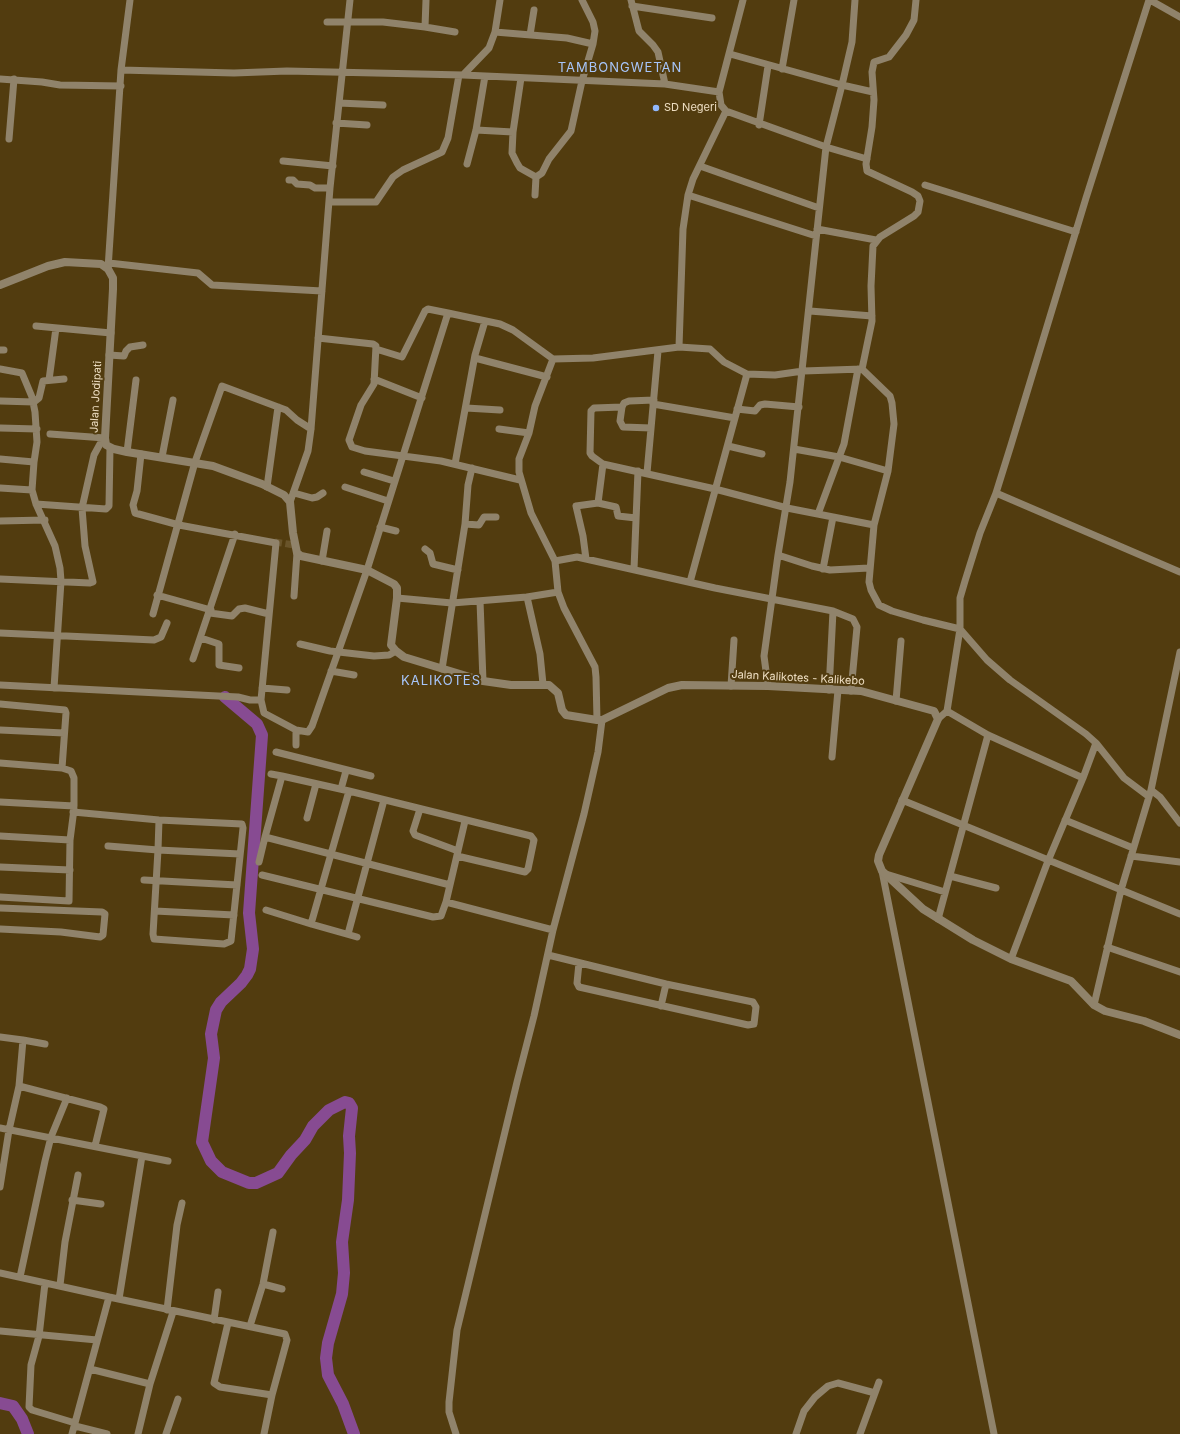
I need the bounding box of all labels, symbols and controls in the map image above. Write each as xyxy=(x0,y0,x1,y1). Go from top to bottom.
district label: TAMBONGWETAN xyxy=(558,60,682,76)
place label: SD Negeri xyxy=(664,101,717,115)
marker: SD Negeri xyxy=(651,103,661,113)
street label: Jalan Jodipati xyxy=(88,360,104,434)
street label: Jalan Kalikotes - Kalikebo xyxy=(731,668,865,688)
district label: KALIKOTES xyxy=(401,673,481,689)

